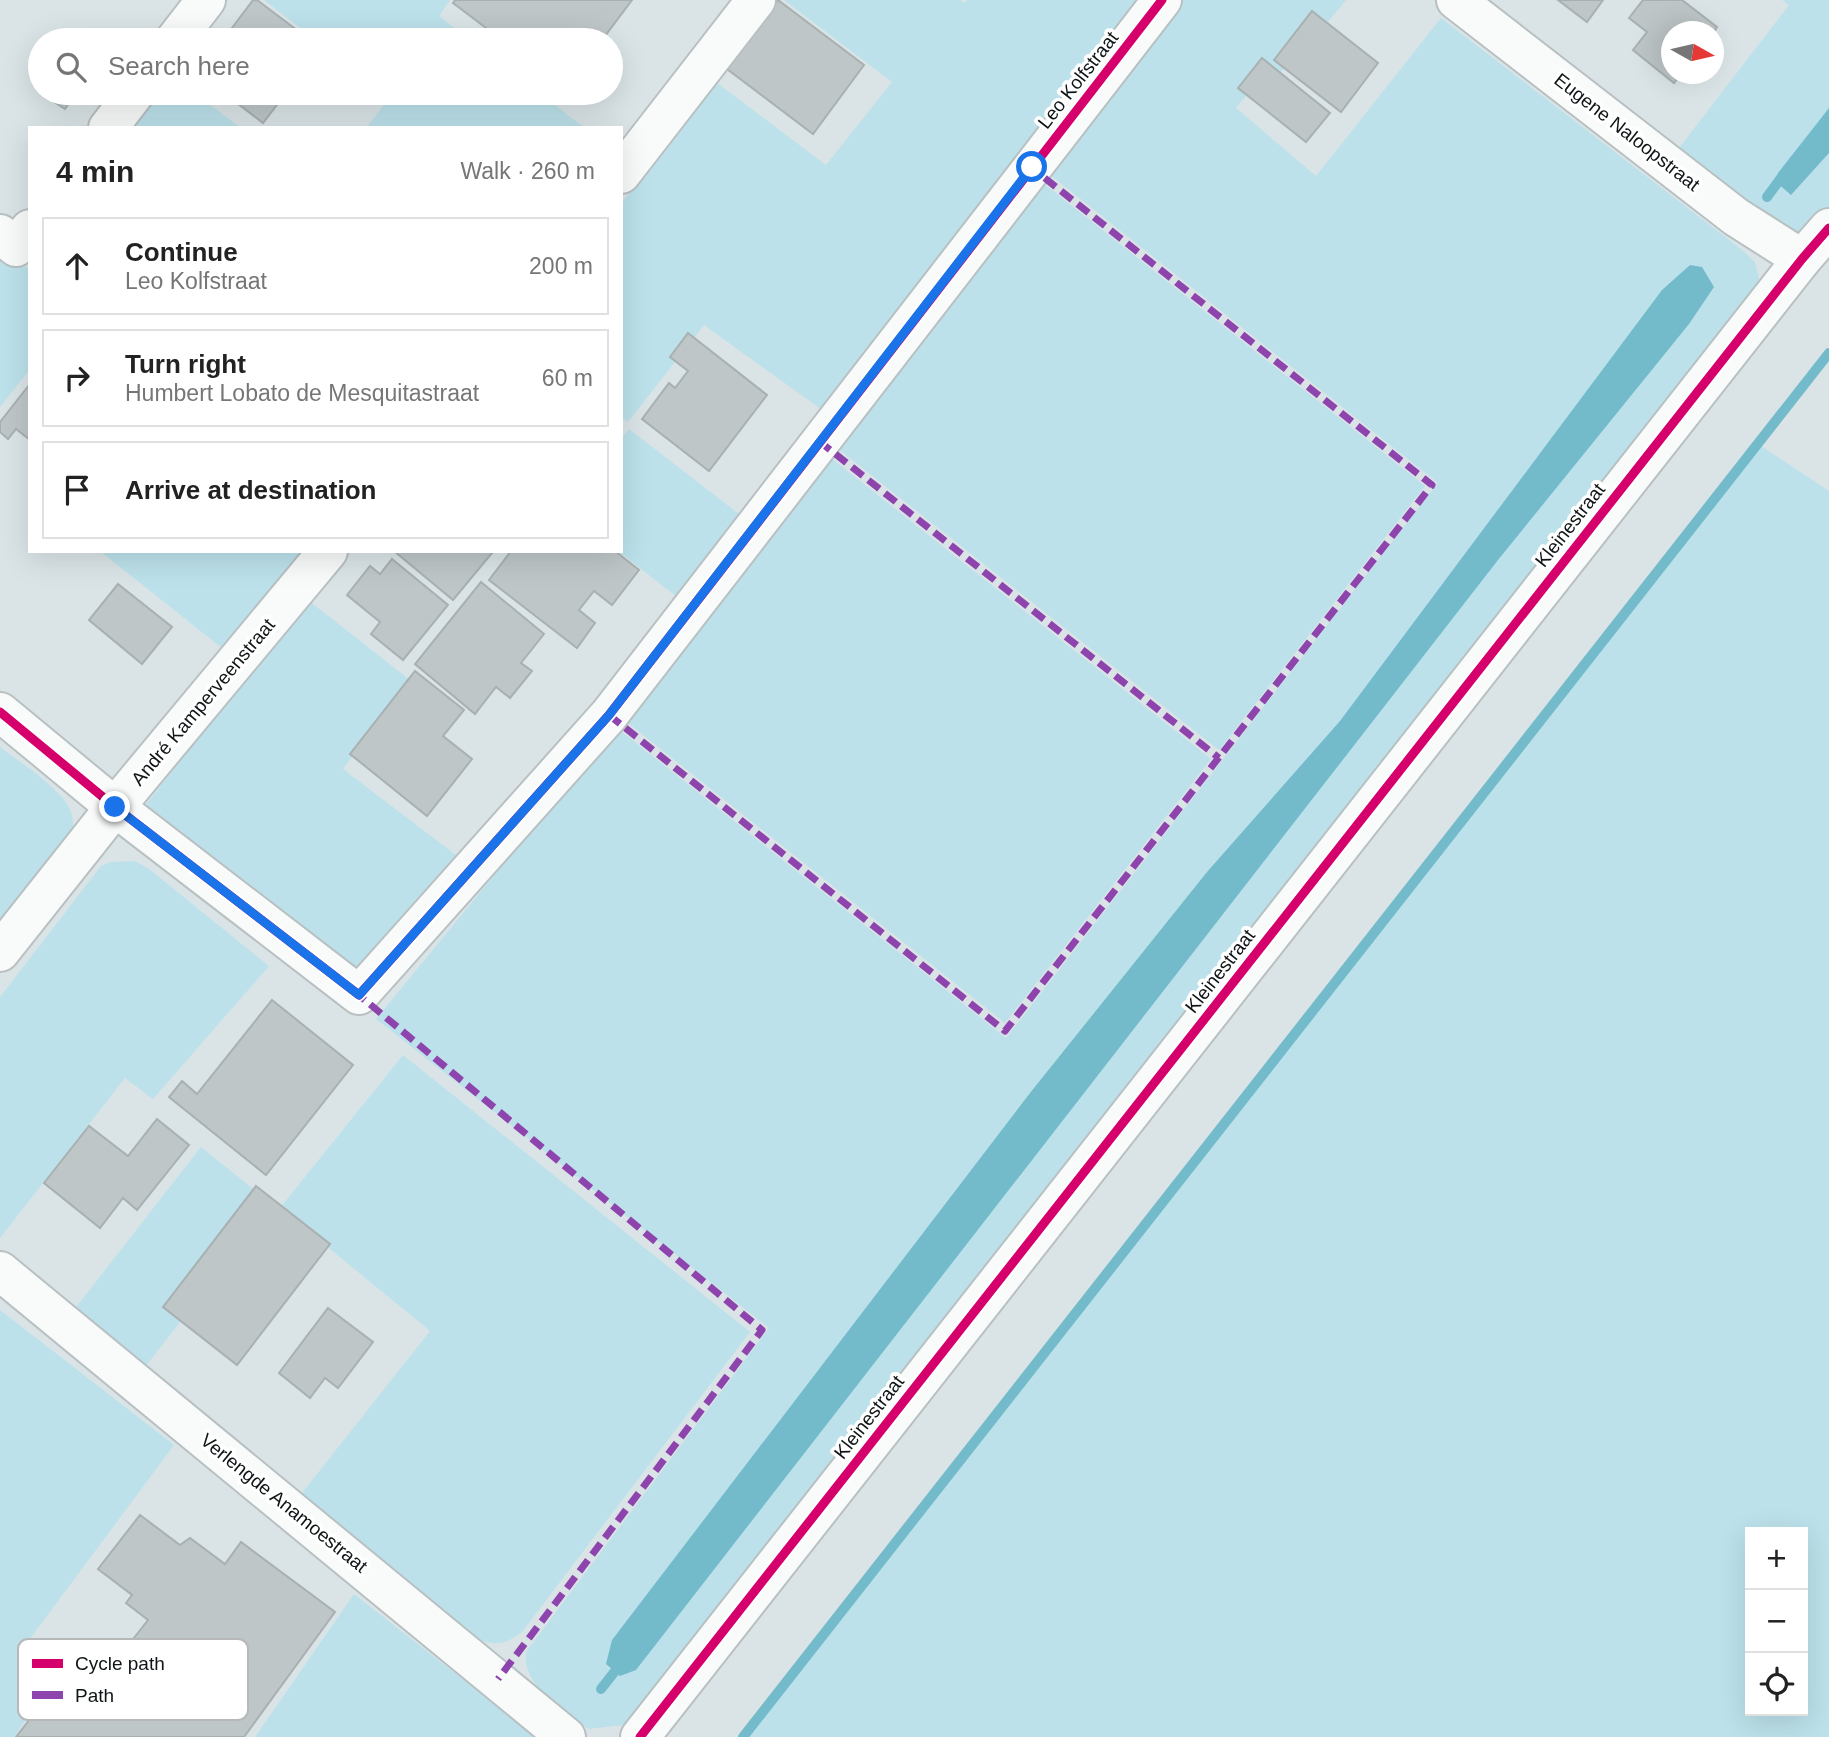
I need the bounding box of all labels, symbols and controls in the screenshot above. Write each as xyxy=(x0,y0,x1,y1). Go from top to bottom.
north arrow xyxy=(1661,21,1724,84)
street label: Leo Kolfstraat xyxy=(1034,27,1123,133)
search box xyxy=(28,28,623,105)
icon: search xyxy=(52,48,90,86)
text: Search here xyxy=(108,51,250,81)
street label: Eugene Naloopstraat xyxy=(1550,69,1704,196)
route start xyxy=(1016,151,1047,182)
text: 4 min xyxy=(56,155,134,188)
text: Walk · 260 m xyxy=(460,158,595,184)
text: Continue xyxy=(125,237,238,267)
icon: ahead xyxy=(58,247,96,285)
text: 200 m xyxy=(529,253,593,279)
text: Leo Kolfstraat xyxy=(125,268,267,294)
text: Turn right xyxy=(125,349,246,379)
icon: right xyxy=(58,359,96,397)
text: 60 m xyxy=(542,365,593,391)
text: Humbert Lobato de Mesquitastraat xyxy=(125,380,479,406)
icon: arrive xyxy=(58,471,96,509)
text: Arrive at destination xyxy=(125,475,376,505)
street label: Kleinestraat xyxy=(1531,478,1610,571)
street label: André Kamperveenstraat xyxy=(127,614,279,790)
route end xyxy=(99,791,130,822)
street label: Kleinestraat xyxy=(1181,924,1260,1017)
street label: Kleinestraat xyxy=(830,1370,909,1463)
street label: Verlengde Anamoestraat xyxy=(197,1429,372,1577)
map controls xyxy=(1745,1527,1808,1716)
button: + xyxy=(1745,1527,1808,1590)
button: − xyxy=(1745,1590,1808,1653)
legend xyxy=(18,1639,248,1720)
text: Cycle path xyxy=(75,1653,165,1674)
button: locate xyxy=(1745,1653,1808,1716)
text: Path xyxy=(75,1685,114,1706)

